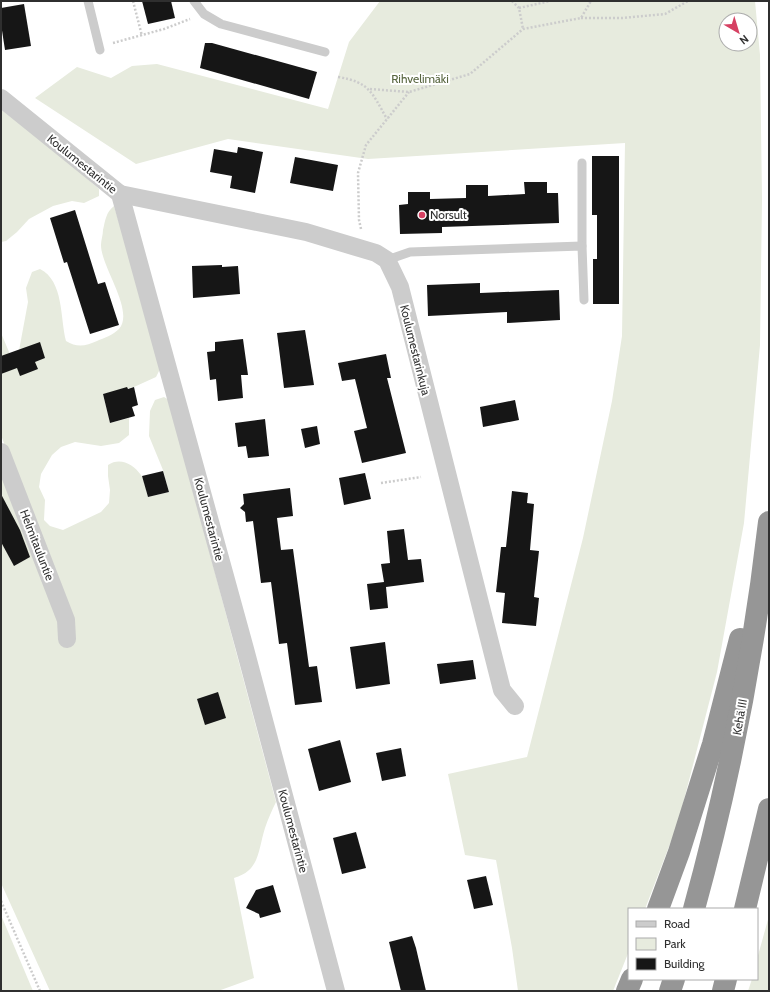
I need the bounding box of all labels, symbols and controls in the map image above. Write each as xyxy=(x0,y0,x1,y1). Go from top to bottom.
north arrow xyxy=(718,12,758,52)
text: N xyxy=(737,32,752,48)
park label: Rihvelimäki xyxy=(391,71,449,86)
street label: Koulumestarintie xyxy=(44,131,120,196)
place label: Norsult xyxy=(430,207,467,222)
marker: Norsult xyxy=(417,210,427,220)
street label: Koulumestarinkuja xyxy=(397,303,434,397)
street label: Koulumestarintie xyxy=(191,476,228,562)
street label: Helmitauluntie xyxy=(17,507,58,582)
street label: Kehä III xyxy=(729,698,750,736)
street label: Koulumestarintie xyxy=(275,788,312,874)
legend xyxy=(628,908,758,980)
text: Road xyxy=(664,916,690,931)
text: Park xyxy=(664,936,686,951)
text: Building xyxy=(664,956,706,971)

